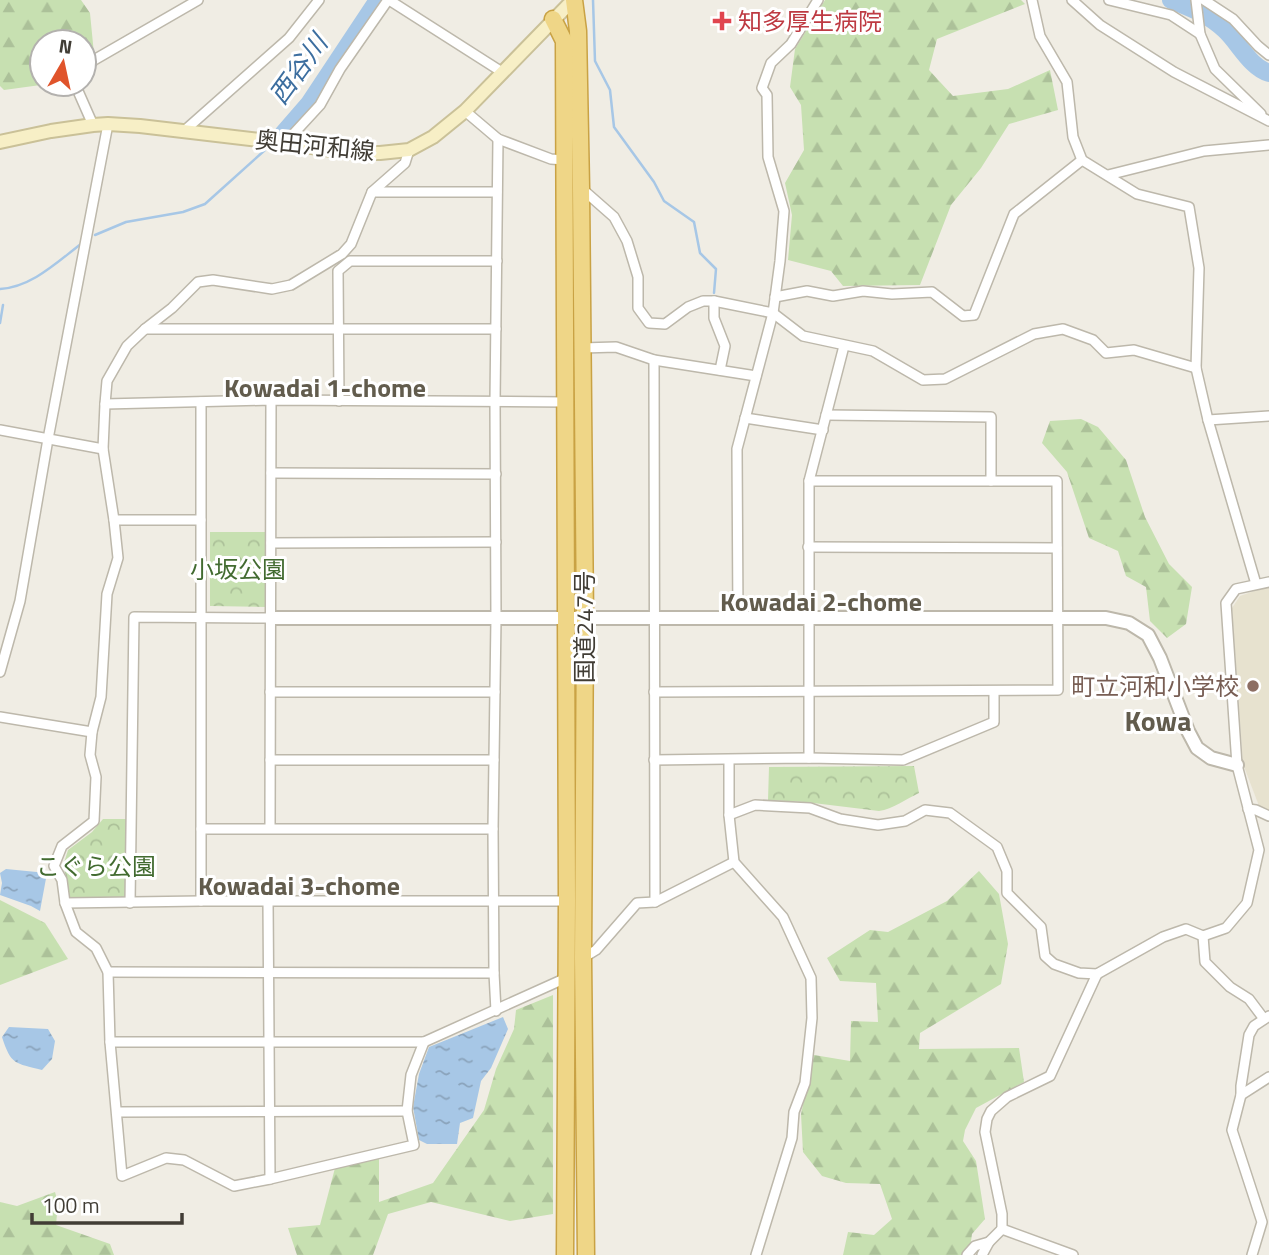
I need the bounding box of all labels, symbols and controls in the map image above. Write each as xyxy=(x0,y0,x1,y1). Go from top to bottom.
place label: 知多厚生病院 xyxy=(738,3,882,39)
marker: 知多厚生病院 xyxy=(712,11,732,31)
water label: 西谷川 xyxy=(259,24,338,112)
north arrow xyxy=(28,28,98,98)
text: N xyxy=(57,30,75,61)
street label: 奥田河和線 xyxy=(253,121,377,169)
district label: Kowadai 1-chome xyxy=(224,368,426,407)
park label: 小坂公園 xyxy=(190,551,286,587)
street label: 国道247号 xyxy=(566,571,602,683)
district label: Kowadai 2-chome xyxy=(720,582,922,621)
place label: 町立河和小学校 xyxy=(1071,668,1239,704)
marker: 町立河和小学校 xyxy=(1245,678,1261,694)
district label: Kowa xyxy=(1125,699,1191,742)
park label: こぐら公園 xyxy=(36,848,156,884)
district label: Kowadai 3-chome xyxy=(198,866,400,905)
scale bar xyxy=(32,1182,182,1226)
text: 100 m xyxy=(42,1189,99,1221)

